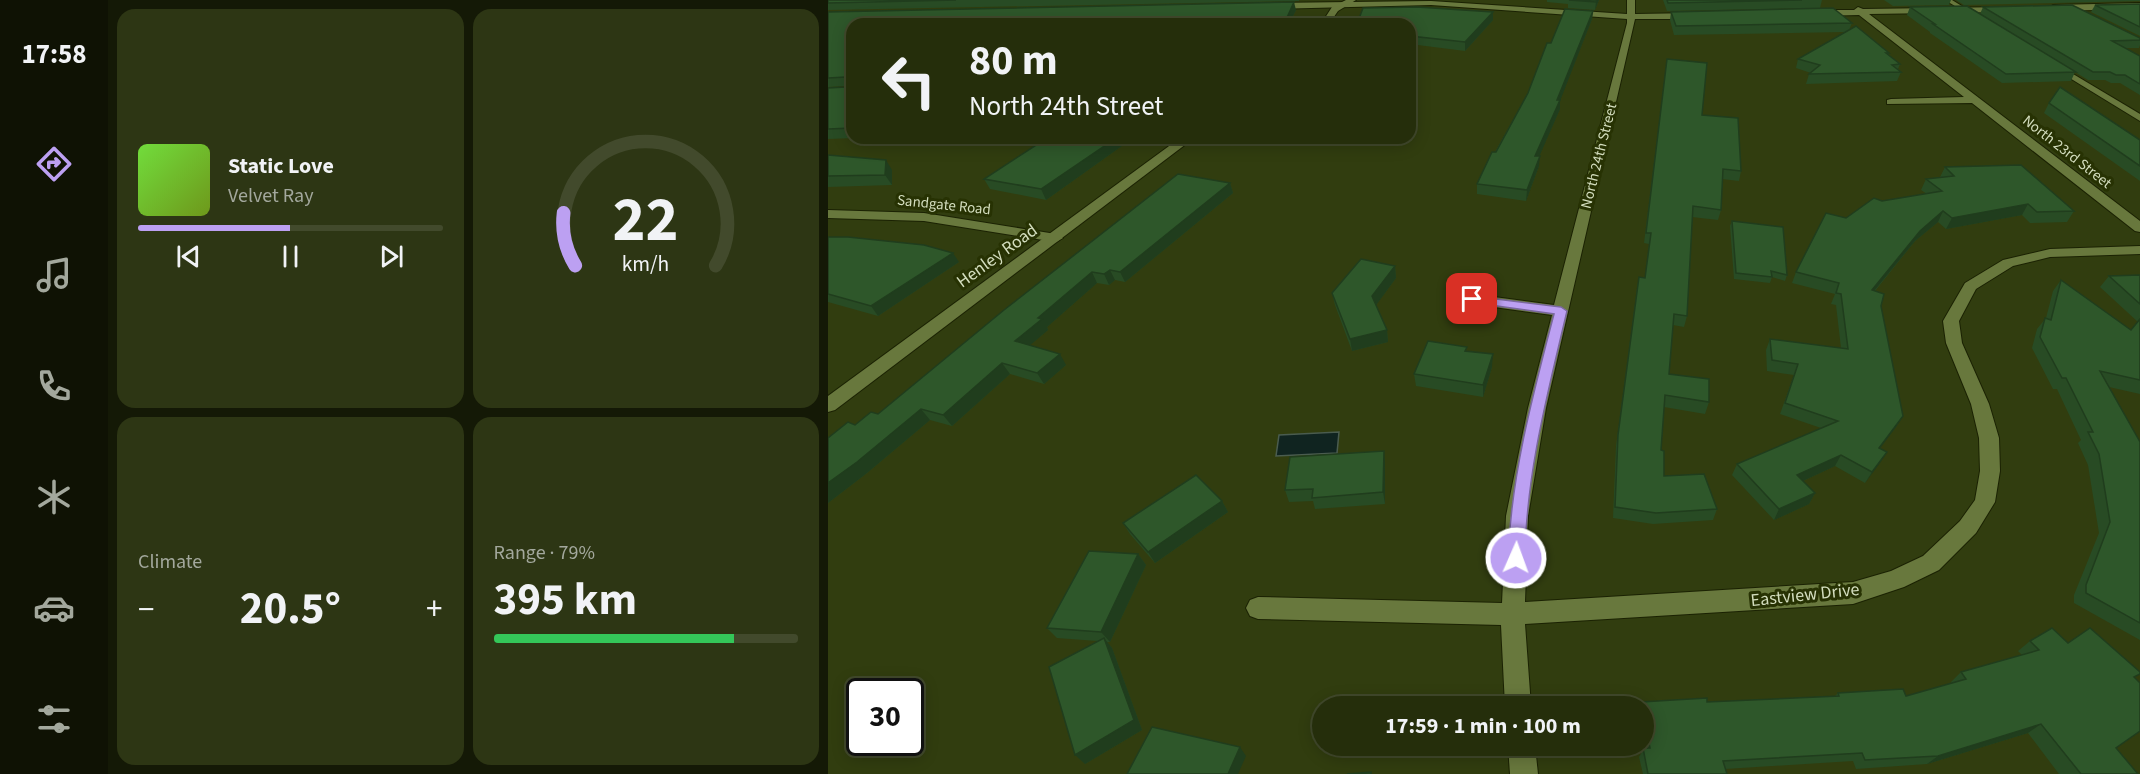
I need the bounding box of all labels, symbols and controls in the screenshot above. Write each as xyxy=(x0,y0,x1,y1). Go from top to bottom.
text: 80 m xyxy=(969,31,1058,91)
text: 17:58 xyxy=(21,35,87,74)
icon: left xyxy=(870,42,948,120)
text: North 24th Street xyxy=(969,87,1163,126)
street label: North 24th Street xyxy=(1576,101,1622,211)
street label: North 23rd Street xyxy=(2018,110,2116,194)
icon: directions xyxy=(33,143,75,185)
text: Static Love xyxy=(228,150,334,182)
text: 22 xyxy=(613,176,679,265)
text: Velvet Ray xyxy=(228,182,314,210)
street label: Sandgate Road xyxy=(896,190,992,220)
street label: Henley Road xyxy=(951,218,1043,294)
icon: previous xyxy=(172,240,205,273)
icon: pause xyxy=(274,240,307,273)
icon: next xyxy=(375,240,408,273)
text: km/h xyxy=(622,249,670,280)
icon: music xyxy=(33,254,75,296)
pin xyxy=(1446,273,1497,324)
icon: arrive xyxy=(1455,282,1488,315)
icon: phone xyxy=(33,365,75,407)
icon: climate xyxy=(33,476,75,518)
position arrow xyxy=(1484,526,1548,590)
text: Range · 79% xyxy=(494,539,595,567)
text: Climate xyxy=(138,548,202,576)
text: 395 km xyxy=(494,568,637,632)
text: 20.5° xyxy=(240,577,341,641)
street label: Eastview Drive xyxy=(1749,577,1861,613)
text: − xyxy=(138,586,154,633)
text: + xyxy=(426,586,443,633)
icon: car xyxy=(33,587,75,629)
speed limit sign: 30 xyxy=(846,678,924,756)
icon: filters xyxy=(33,698,75,740)
text: 17:59 · 1 min · 100 m xyxy=(1385,710,1581,742)

